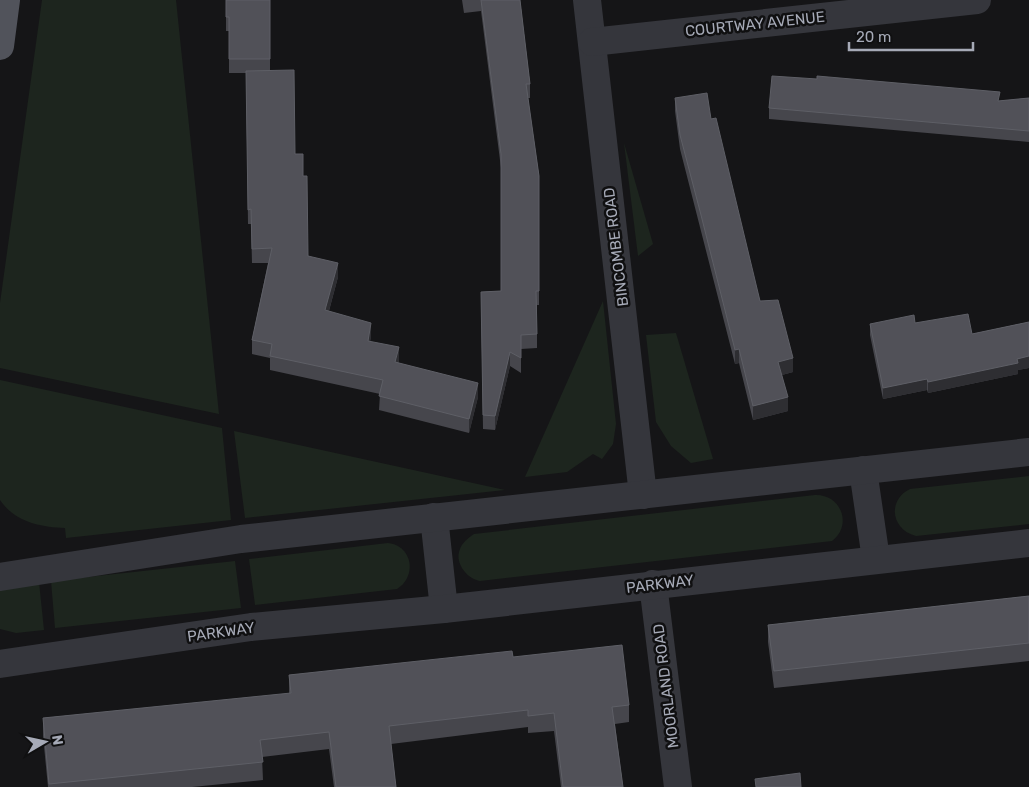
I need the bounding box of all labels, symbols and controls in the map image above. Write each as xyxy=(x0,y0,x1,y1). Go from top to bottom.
street label: COURTWAY AVENUE xyxy=(684,8,826,40)
scale bar xyxy=(849,20,973,52)
text: 20 m xyxy=(856,28,891,46)
street label: BINCOMBE ROAD xyxy=(600,187,632,307)
street label: PARKWAY xyxy=(625,571,695,597)
street label: PARKWAY xyxy=(186,618,256,646)
street label: MOORLAND ROAD xyxy=(649,623,683,749)
north arrow xyxy=(20,717,70,767)
text: N xyxy=(48,734,67,746)

